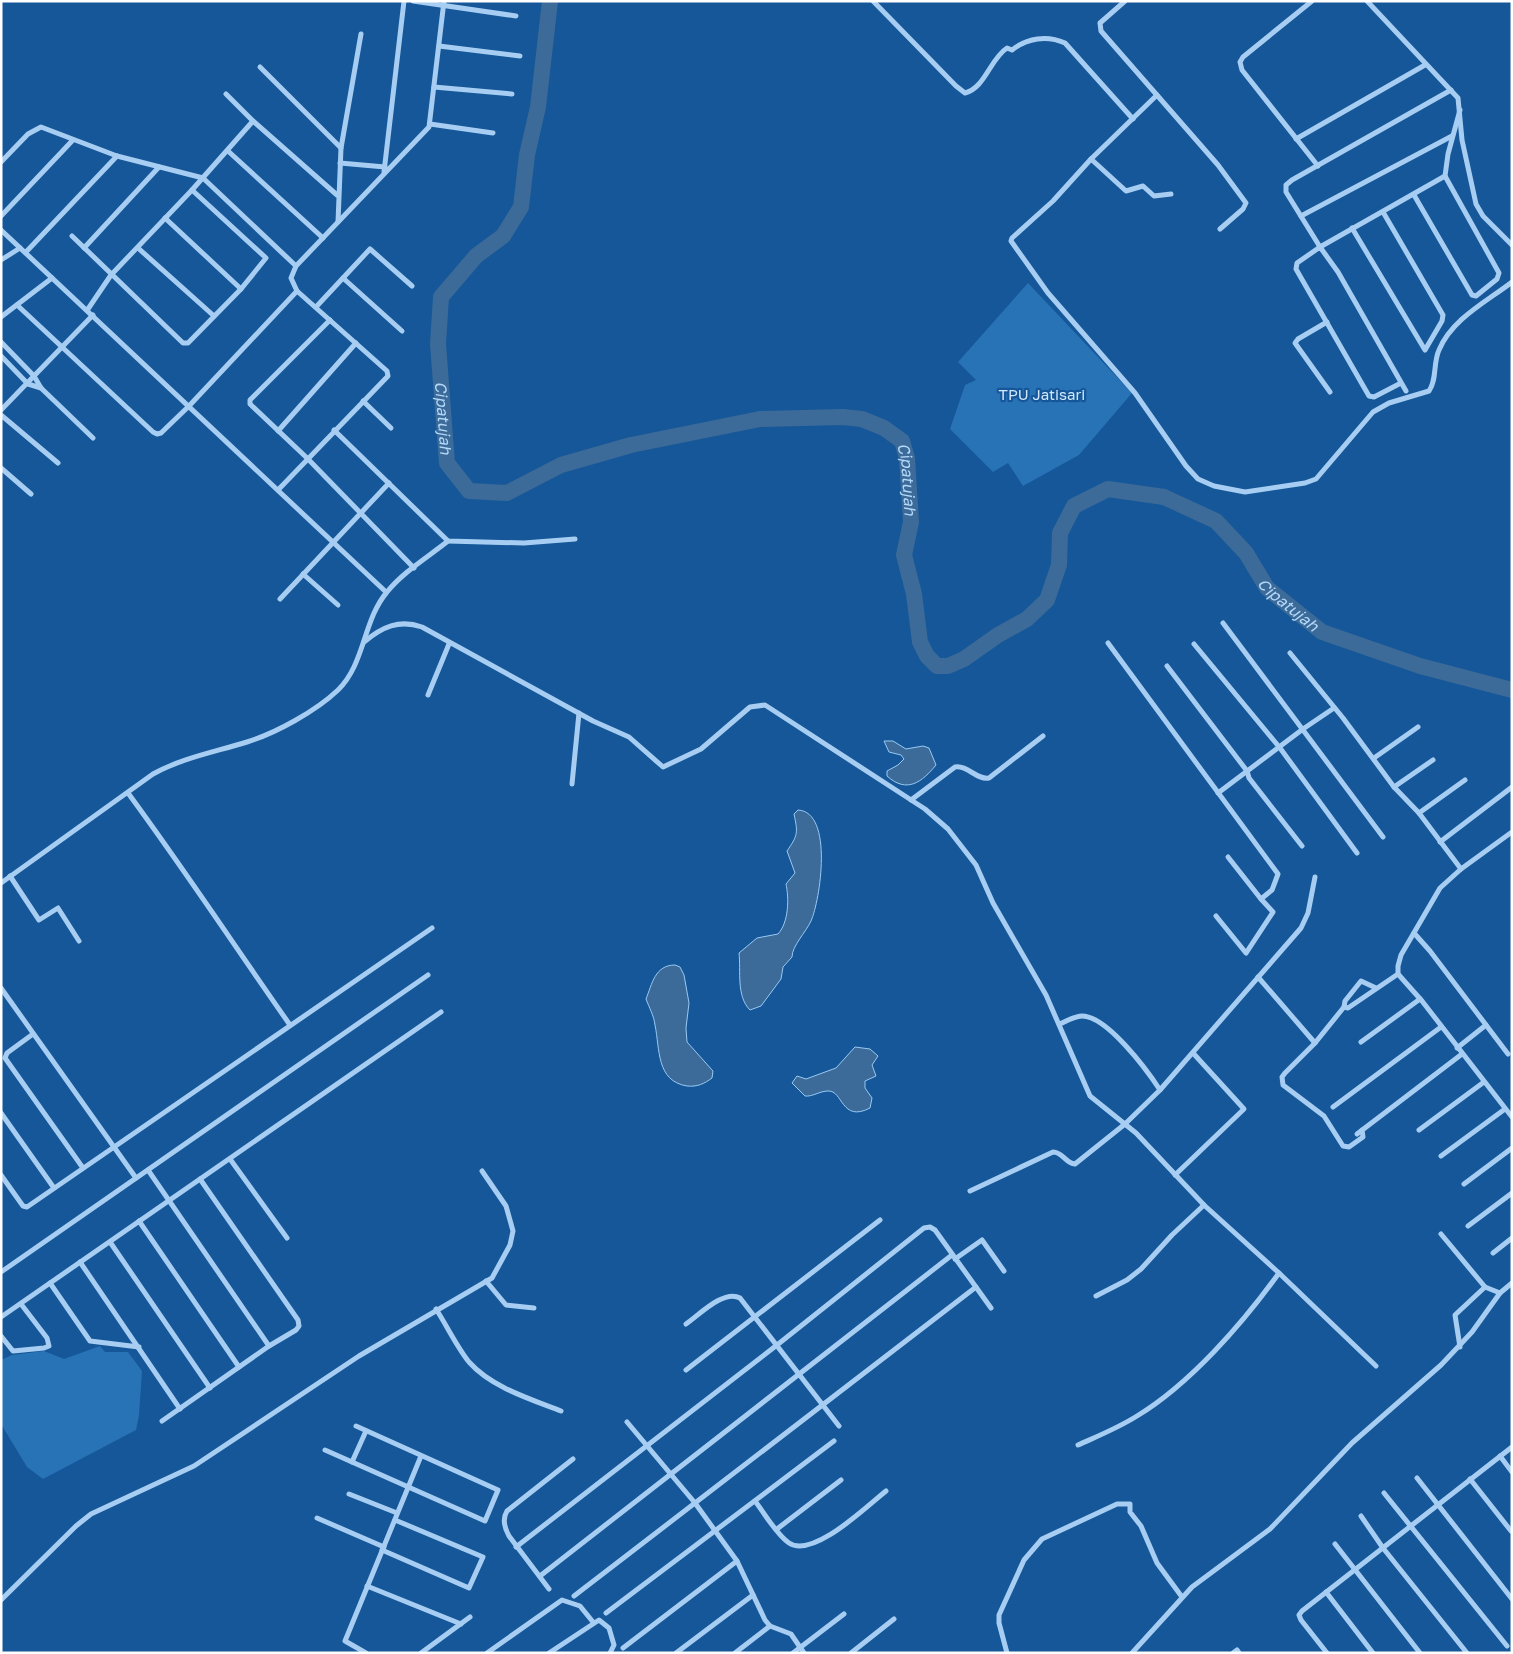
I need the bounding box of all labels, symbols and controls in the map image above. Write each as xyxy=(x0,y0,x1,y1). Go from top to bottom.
water label: Cipatujah xyxy=(431,381,456,456)
park label: TPU Jatisari xyxy=(999,385,1085,403)
water label: Cipatujah xyxy=(893,440,921,517)
water label: Cipatujah xyxy=(1253,575,1324,636)

